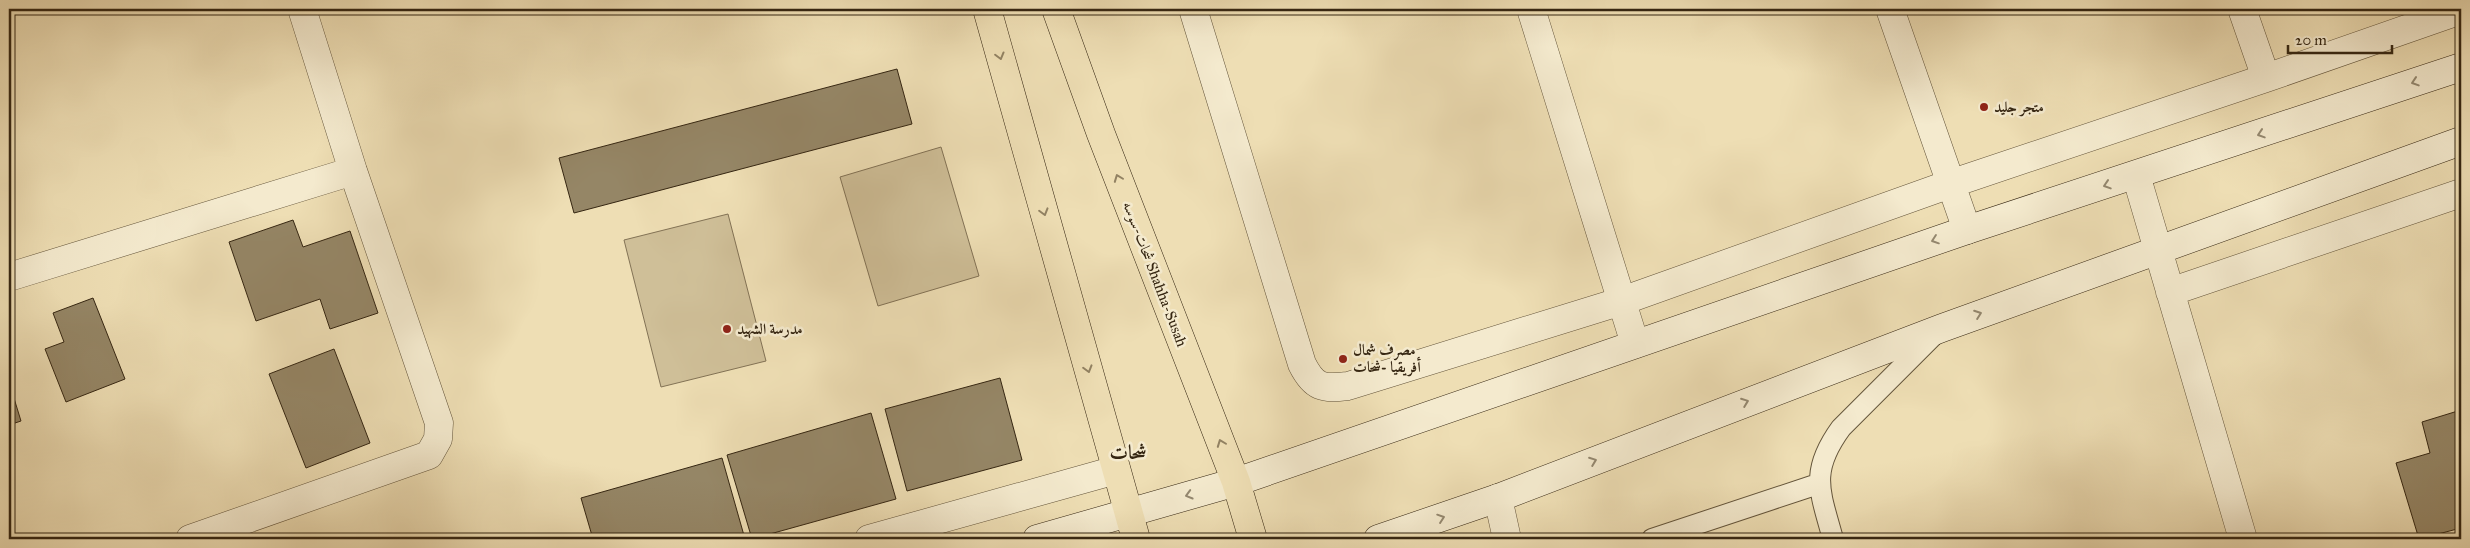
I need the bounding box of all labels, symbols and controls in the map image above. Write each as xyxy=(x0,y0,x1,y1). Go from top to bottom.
scale bar xyxy=(2288,22,2391,54)
text: 20 m xyxy=(2295,31,2327,49)
one-way arrow xyxy=(995,51,1005,59)
one-way arrow xyxy=(2411,76,2420,86)
place label: متجر جليد xyxy=(1994,98,2044,117)
marker: متجر جليد xyxy=(1978,101,1990,113)
one-way arrow xyxy=(2257,128,2266,138)
one-way arrow xyxy=(1114,174,1124,183)
one-way arrow xyxy=(2103,179,2111,189)
street label: شحات-سوسه Shahha-Susah xyxy=(1119,199,1191,350)
one-way arrow xyxy=(1038,208,1048,216)
one-way arrow xyxy=(1932,235,1940,245)
one-way arrow xyxy=(1974,310,1982,320)
place label: مدرسة الشهيد xyxy=(737,320,803,339)
marker: مدرسة الشهيد xyxy=(721,323,733,335)
place label: مصرف شمال أفريقيا -شحات xyxy=(1353,341,1421,377)
marker: مصرف شمال أفريقيا -شحات xyxy=(1337,353,1349,365)
one-way arrow xyxy=(1082,364,1092,372)
one-way arrow xyxy=(1740,398,1748,408)
district label: شحات xyxy=(1109,440,1147,464)
one-way arrow xyxy=(1217,440,1227,448)
one-way arrow xyxy=(1588,457,1597,467)
one-way arrow xyxy=(1185,490,1194,500)
one-way arrow xyxy=(1436,514,1444,524)

